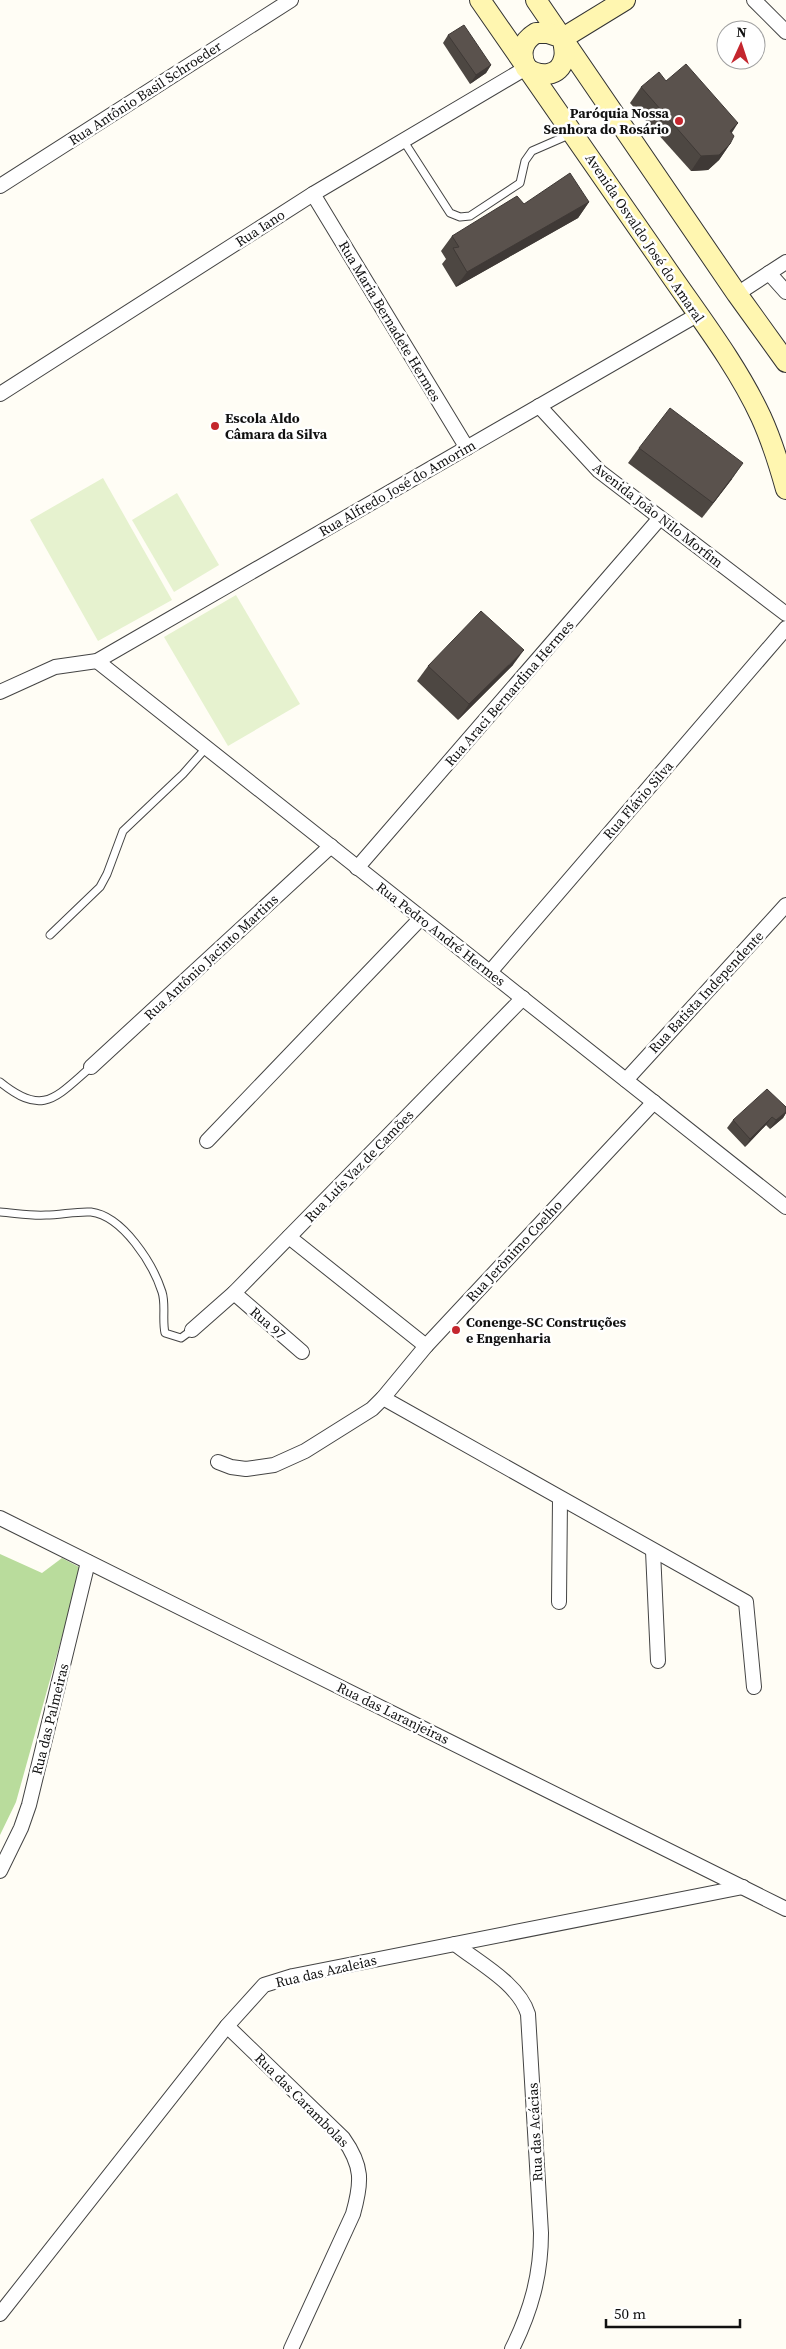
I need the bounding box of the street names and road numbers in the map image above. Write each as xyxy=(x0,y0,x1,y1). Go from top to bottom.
street label: Rua Antônio Basil Schroeder xyxy=(65,36,225,150)
street label: Avenida Osvaldo José do Amaral xyxy=(581,149,709,327)
street label: Rua Iano xyxy=(231,204,289,252)
street label: Rua Maria Bernadete Hermes xyxy=(334,237,446,405)
street label: Rua Alfredo José do Amorim xyxy=(315,435,479,541)
street label: Avenida João Nilo Morfim xyxy=(589,458,728,573)
street label: Rua Araci Bernardina Hermes xyxy=(440,616,578,770)
street label: Rua Flávio Silva xyxy=(598,756,678,844)
street label: Rua Pedro André Hermes xyxy=(372,877,510,991)
street label: Rua Antônio Jacinto Martins xyxy=(140,889,282,1025)
street label: Rua Batista Independente xyxy=(644,926,768,1058)
street label: Rua Luís Vaz de Camões xyxy=(300,1105,418,1227)
street label: Rua Jerônimo Coelho xyxy=(461,1195,567,1306)
street label: Rua 97 xyxy=(246,1302,290,1344)
street label: Rua das Palmeiras xyxy=(26,1661,74,1777)
street label: Rua das Laranjeiras xyxy=(334,1677,452,1749)
street label: Rua das Azaleias xyxy=(273,1950,379,1992)
street label: Rua das Carambolas xyxy=(250,2048,354,2152)
street label: Rua das Acácias xyxy=(522,2082,548,2182)

